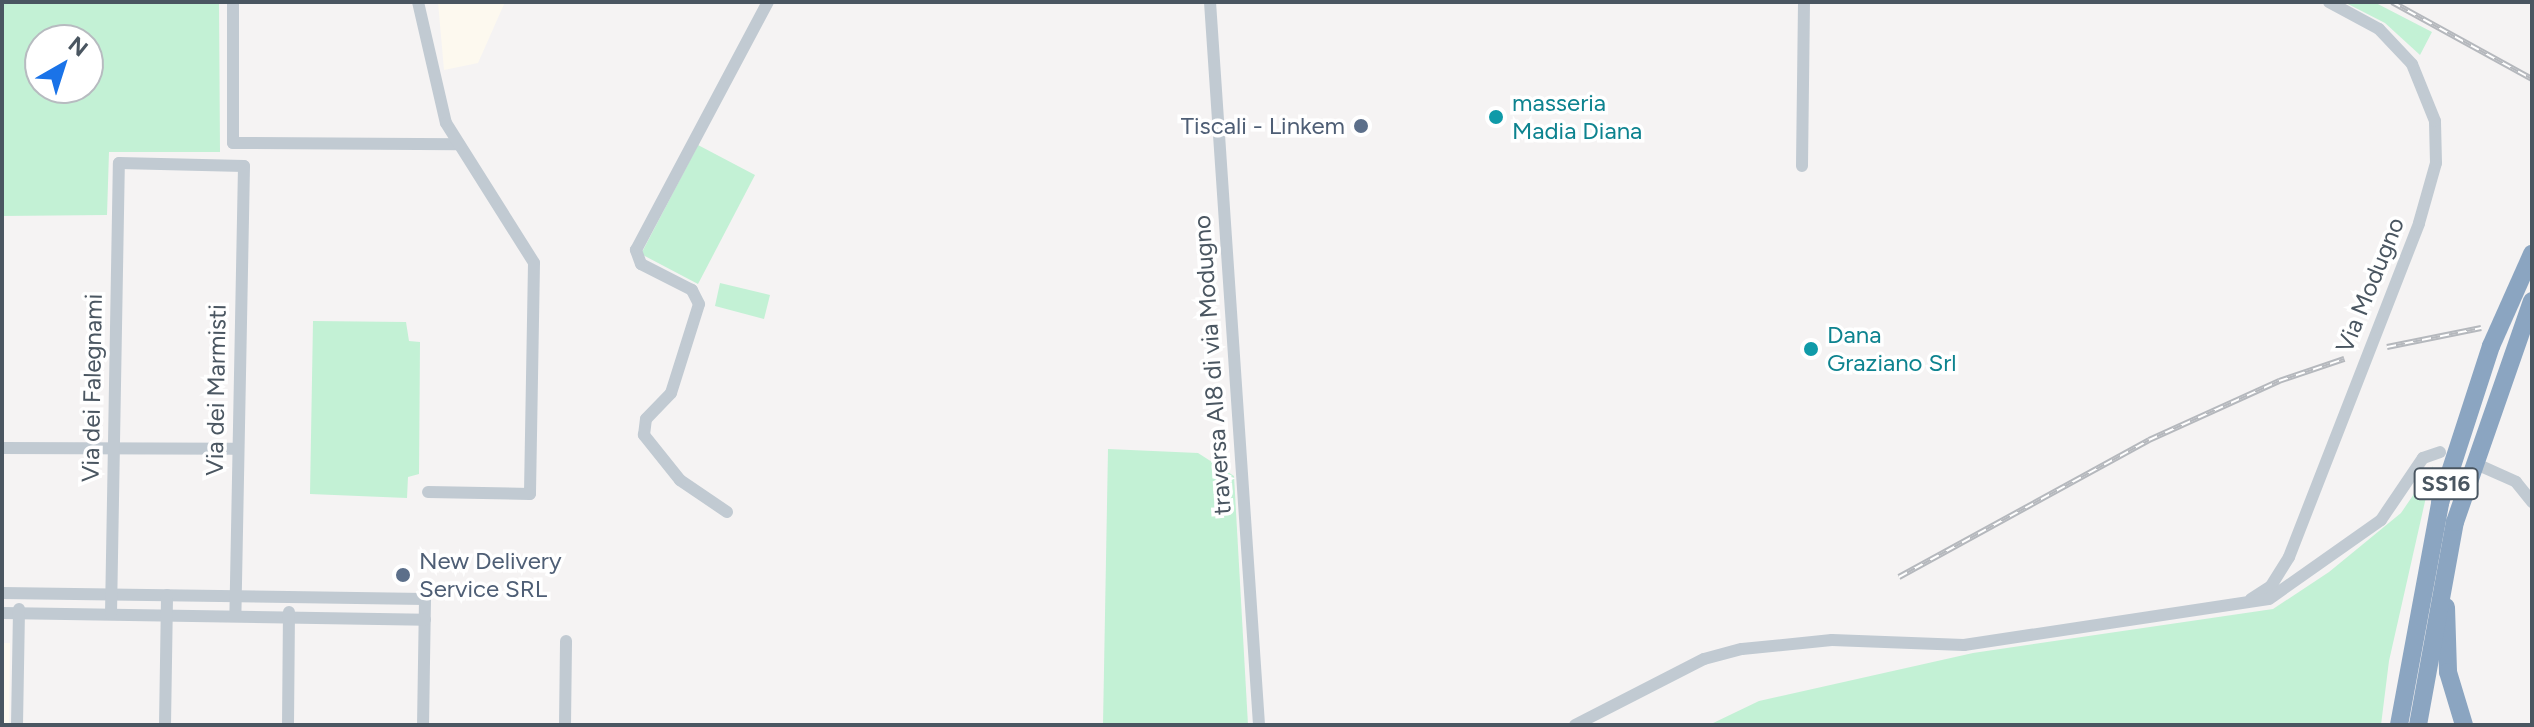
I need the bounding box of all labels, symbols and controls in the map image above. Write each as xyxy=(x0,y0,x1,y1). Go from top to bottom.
north arrow xyxy=(24,24,104,104)
text: N xyxy=(63,31,93,62)
place label: masseria Madia Diana xyxy=(1512,89,1642,145)
marker: masseria Madia Diana xyxy=(1487,108,1505,126)
place label: Tiscali - Linkem xyxy=(1181,112,1345,140)
marker: Tiscali - Linkem xyxy=(1352,117,1370,135)
street label: Via Modugno xyxy=(2330,213,2410,357)
street label: traversa AI8 di via Modugno xyxy=(1187,214,1237,516)
street label: Via dei Falegnami xyxy=(76,294,108,482)
street label: Via dei Marmisti xyxy=(200,304,232,476)
place label: Dana Graziano Srl xyxy=(1827,321,1957,377)
marker: Dana Graziano Srl xyxy=(1802,340,1820,358)
road number: SS16 xyxy=(2412,466,2480,502)
place label: New Delivery Service SRL xyxy=(419,547,562,603)
marker: New Delivery Service SRL xyxy=(394,566,412,584)

